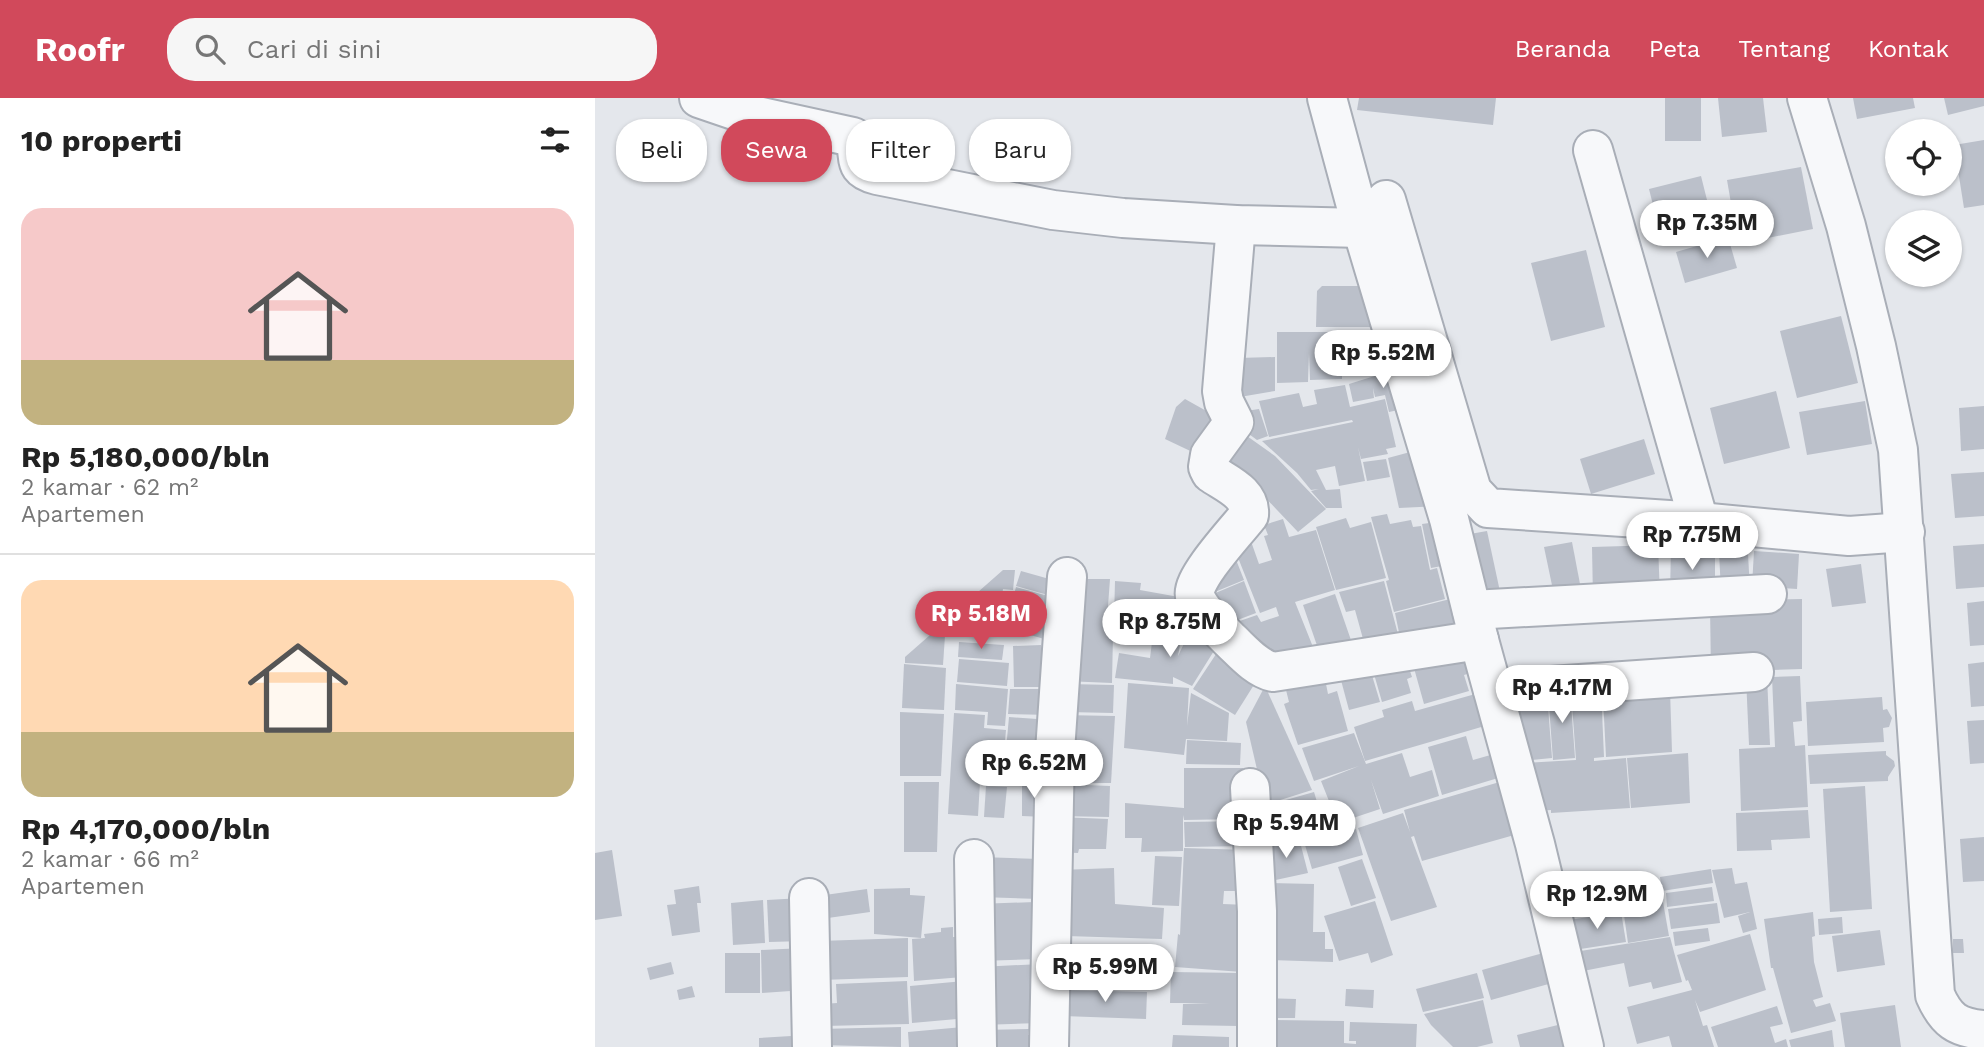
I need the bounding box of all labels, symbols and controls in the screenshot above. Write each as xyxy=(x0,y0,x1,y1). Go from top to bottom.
search box xyxy=(167,18,657,81)
text: Roofr xyxy=(35,30,125,69)
icon: search xyxy=(191,30,229,68)
text: Cari di sini xyxy=(247,34,381,64)
text: Beranda xyxy=(1515,35,1611,63)
text: Peta xyxy=(1649,35,1700,63)
text: Tentang xyxy=(1738,35,1830,63)
text: Kontak xyxy=(1868,35,1949,63)
chip: Beli xyxy=(616,119,707,182)
chip: Sewa xyxy=(721,119,832,182)
chip: Filter xyxy=(846,119,955,182)
chip: Baru xyxy=(969,119,1071,182)
map controls xyxy=(1885,119,1962,287)
button: locate xyxy=(1885,119,1962,196)
icon: filters xyxy=(536,121,574,159)
text: 10 properti xyxy=(21,123,182,158)
pin: Rp 7.35M xyxy=(1635,200,1779,260)
text: Rp 7.35M xyxy=(1656,209,1758,236)
button: layers xyxy=(1885,210,1962,287)
icon: home xyxy=(235,253,361,379)
pin: Rp 5.52M xyxy=(1311,330,1455,390)
text: Rp 5.52M xyxy=(1331,339,1435,366)
text: Rp 5,180,000/bln xyxy=(21,439,270,474)
text: 2 kamar · 62 m² xyxy=(21,474,198,501)
text: Apartemen xyxy=(21,501,145,528)
pin: Rp 7.75M xyxy=(1620,512,1764,572)
text: Rp 7.75M xyxy=(1642,521,1742,548)
pin: Rp 5.18M xyxy=(909,592,1053,651)
text: Rp 5.18M xyxy=(931,600,1031,627)
pin: Rp 8.75M xyxy=(1098,600,1242,659)
text: Rp 8.75M xyxy=(1118,608,1222,635)
icon: home xyxy=(235,625,361,751)
pin: Rp 4.17M xyxy=(1490,666,1634,725)
text: Rp 4.17M xyxy=(1512,674,1612,701)
pin: Rp 6.52M xyxy=(962,740,1106,800)
text: Rp 6.52M xyxy=(981,749,1087,776)
pin: Rp 5.94M xyxy=(1214,800,1358,860)
text: Rp 5.94M xyxy=(1233,809,1339,836)
text: Rp 4,170,000/bln xyxy=(21,811,270,846)
text: 2 kamar · 66 m² xyxy=(21,846,199,873)
pin: Rp 12.9M xyxy=(1525,872,1669,931)
text: Apartemen xyxy=(21,873,145,900)
text: Rp 12.9M xyxy=(1546,880,1648,907)
pin: Rp 5.99M xyxy=(1033,944,1177,1004)
text: Rp 5.99M xyxy=(1052,953,1158,980)

